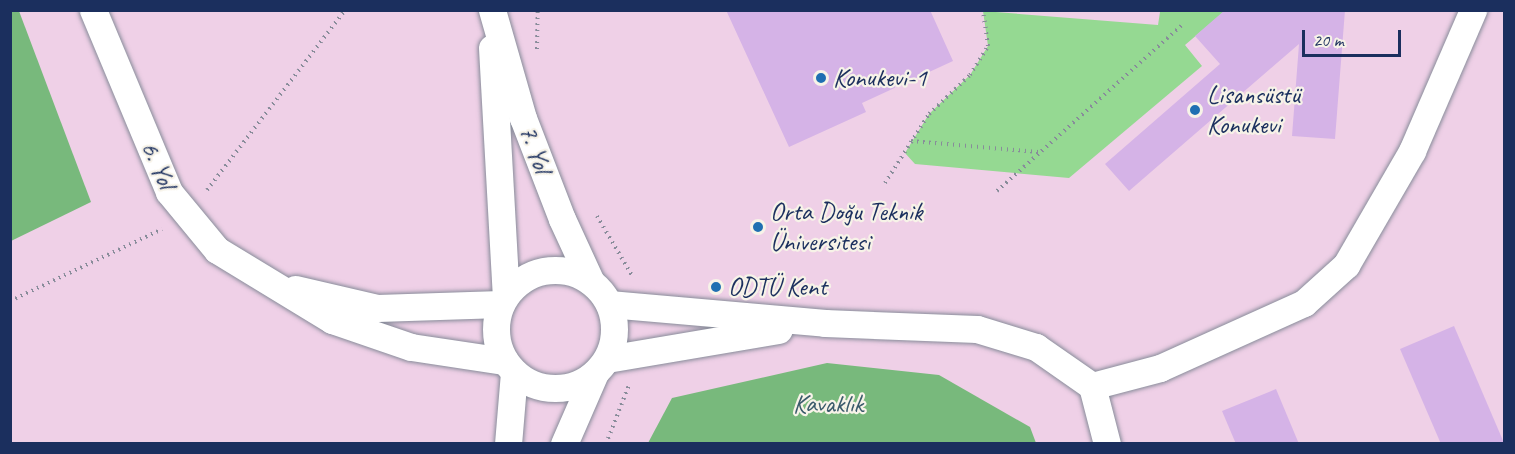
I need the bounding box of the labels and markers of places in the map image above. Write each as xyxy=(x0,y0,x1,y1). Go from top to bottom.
place label: Konukevi-1 xyxy=(833,62,927,94)
marker: Konukevi-1 xyxy=(814,71,828,85)
place label: Lisansüstü Konukevi xyxy=(1207,79,1300,140)
marker: Lisansüstü Konukevi xyxy=(1188,103,1202,117)
place label: Orta Doğu Teknik Üniversitesi xyxy=(770,196,922,258)
marker: Orta Doğu Teknik Üniversitesi xyxy=(751,220,765,234)
place label: ODTÜ Kent xyxy=(728,271,827,303)
marker: ODTÜ Kent xyxy=(709,280,723,294)

